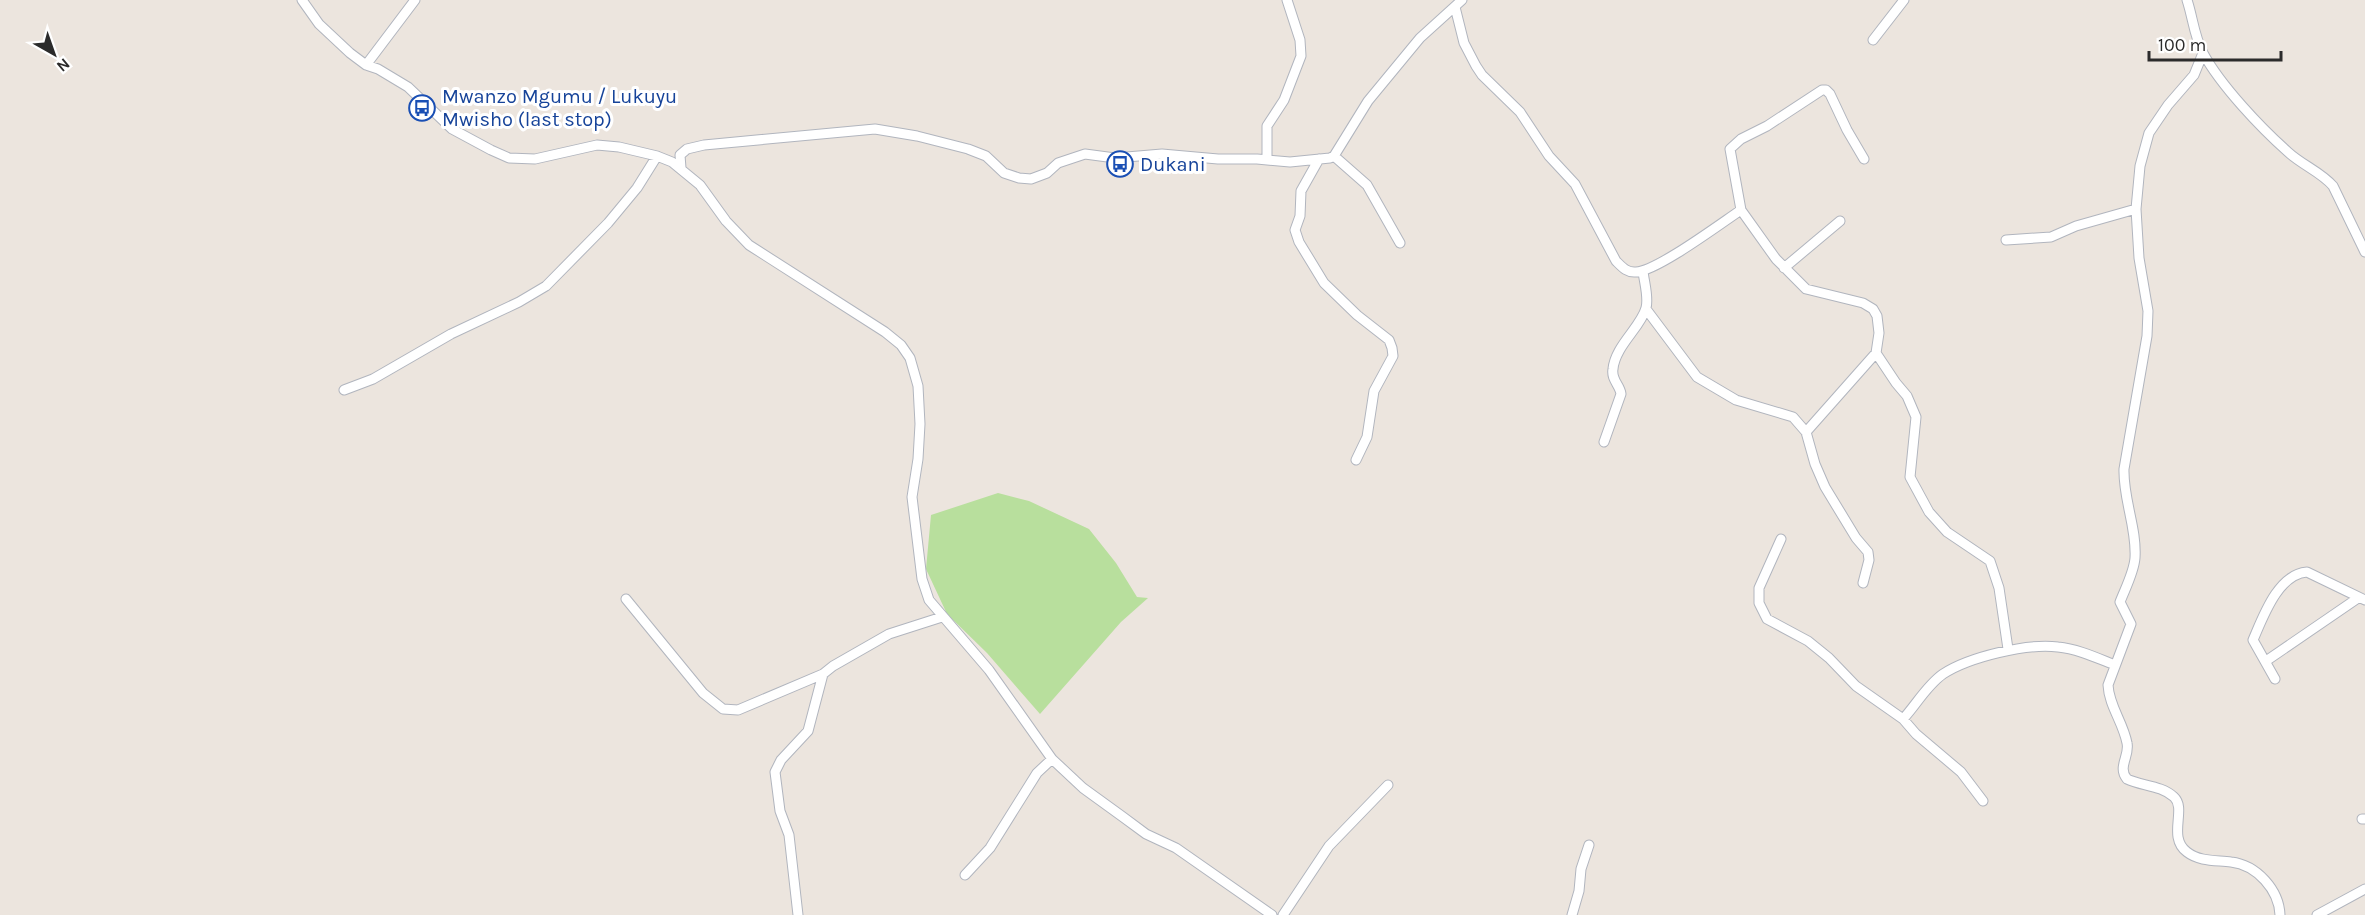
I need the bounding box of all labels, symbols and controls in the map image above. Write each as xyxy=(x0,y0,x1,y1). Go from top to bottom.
north arrow xyxy=(24,24,84,84)
scale bar xyxy=(2149,24,2281,62)
text: 100 m xyxy=(2158,34,2206,56)
text: N xyxy=(53,54,74,76)
place label: Mwanzo Mgumu / Lukuyu Mwisho (last stop) xyxy=(442,85,677,131)
bus stop icon: Mwanzo Mgumu / Lukuyu Mwisho (last stop) xyxy=(407,93,437,123)
bus stop icon: Dukani xyxy=(1105,149,1135,179)
place label: Dukani xyxy=(1140,153,1206,176)

